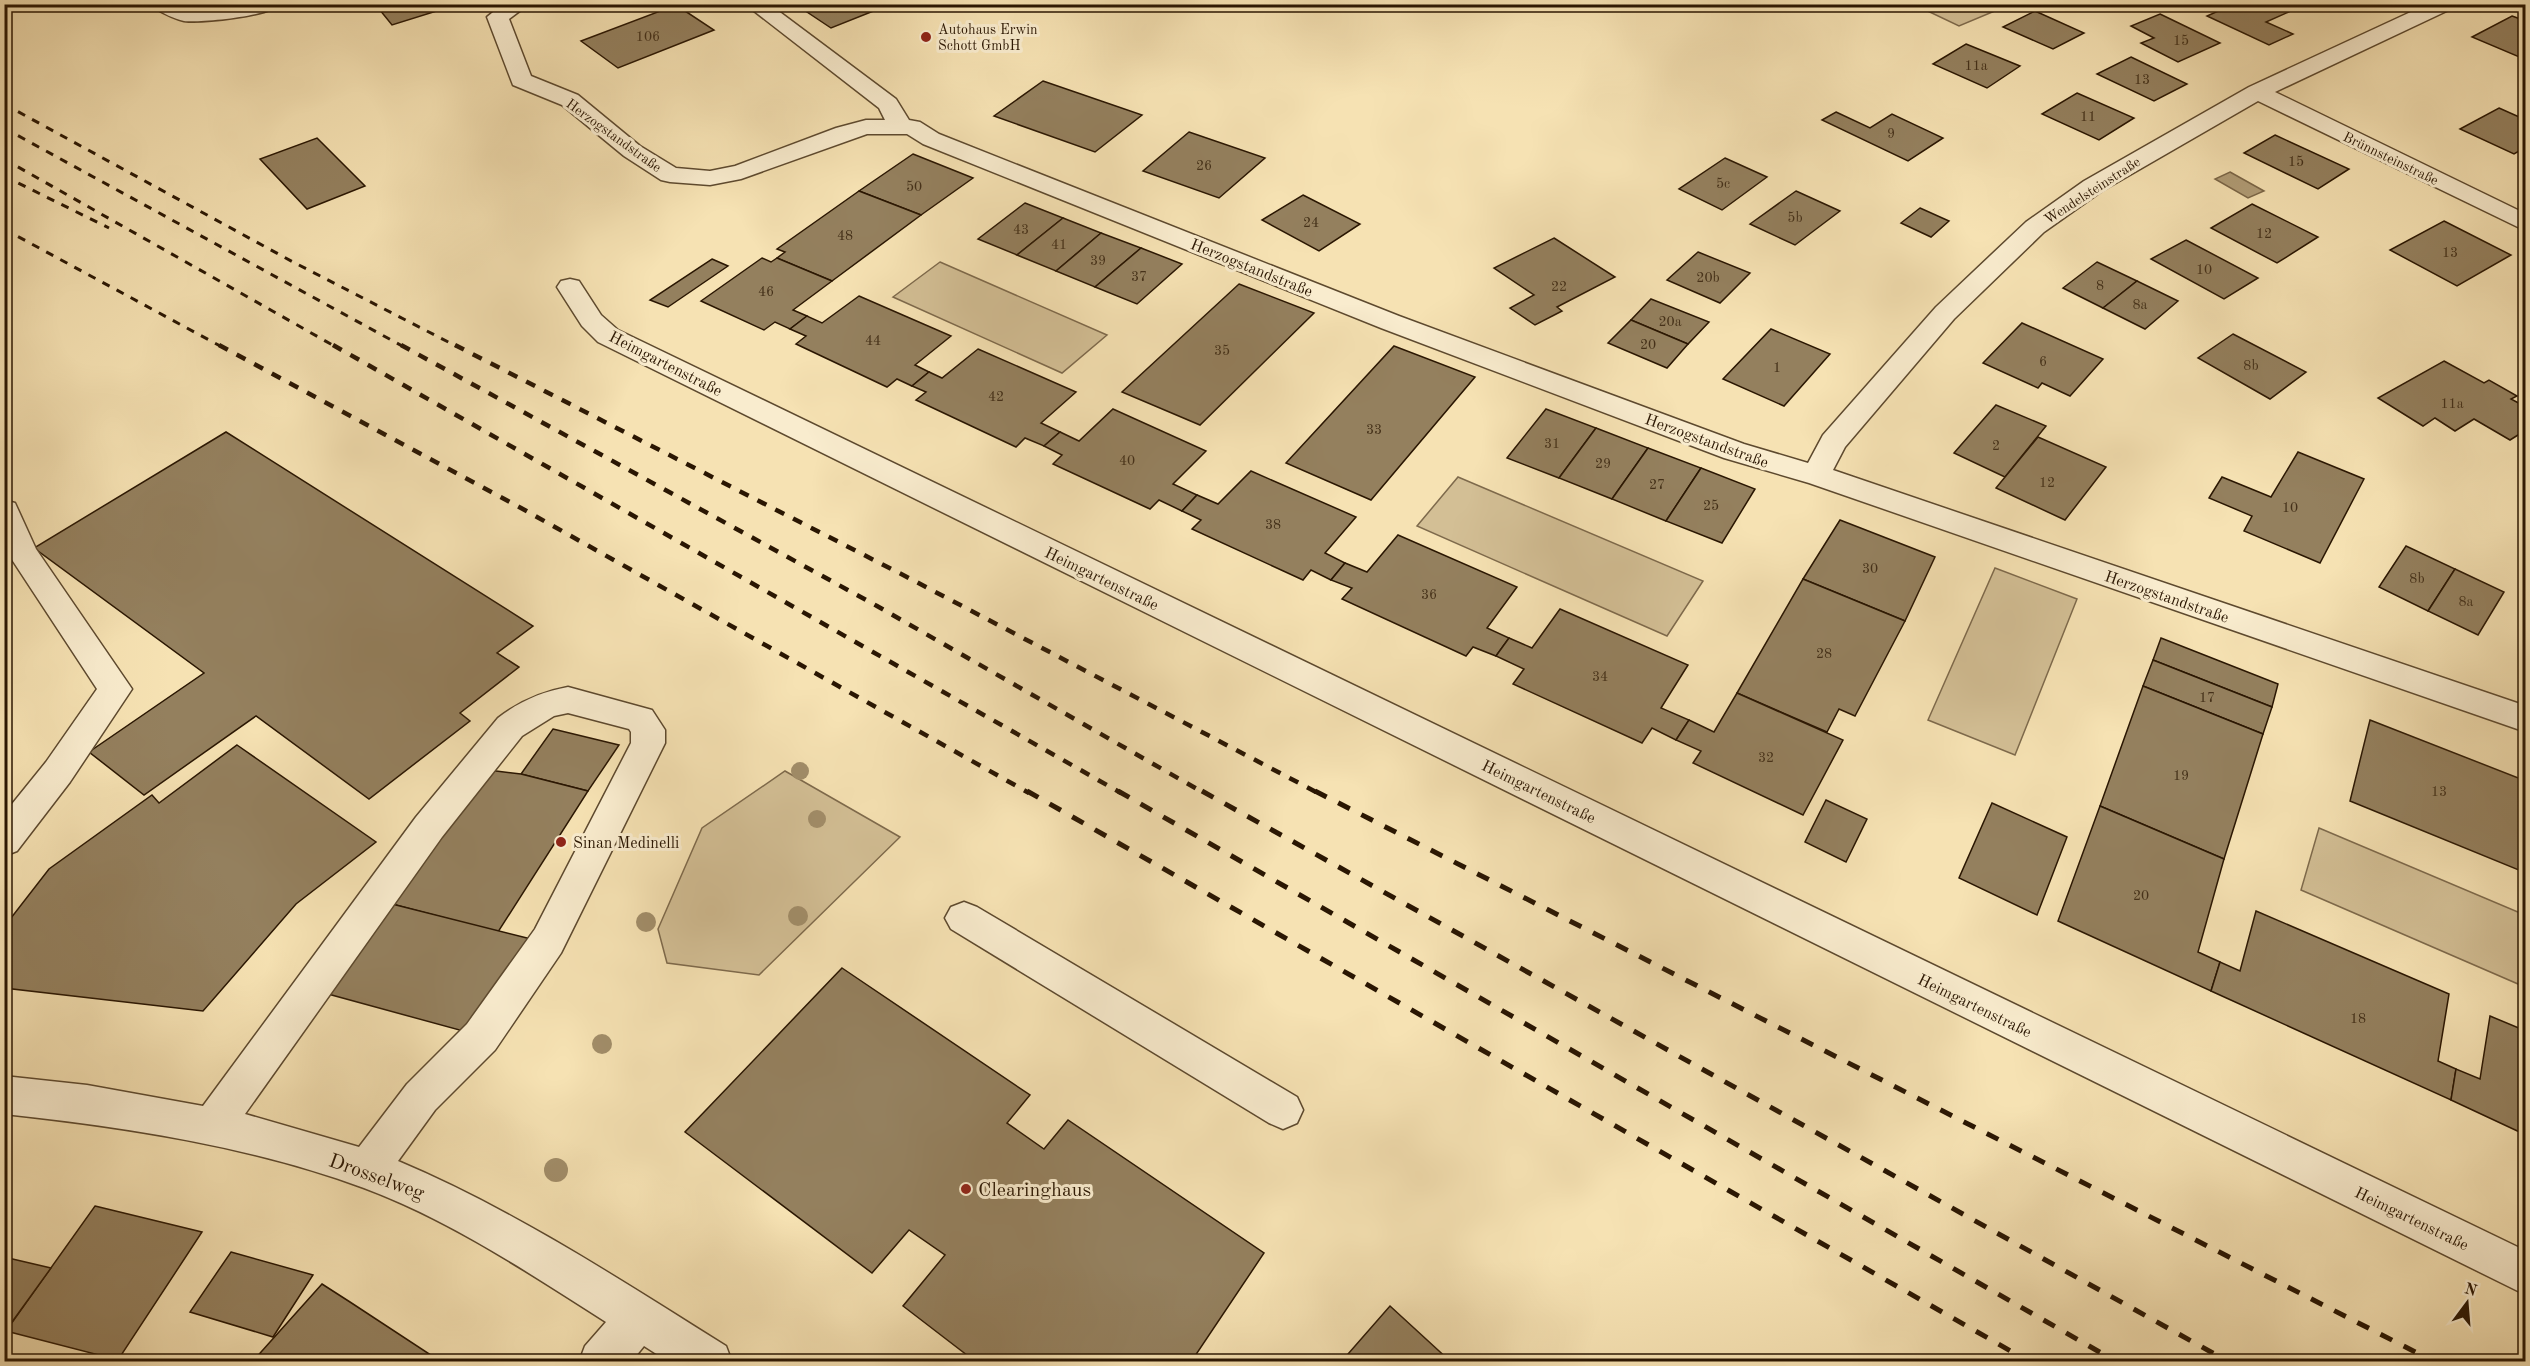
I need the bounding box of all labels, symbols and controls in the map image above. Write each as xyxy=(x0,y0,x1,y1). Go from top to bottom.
place label: Autohaus Erwin Schott GmbH xyxy=(938,23,1038,53)
house number: 106 xyxy=(636,30,660,44)
marker: Autohaus Erwin Schott GmbH xyxy=(919,30,933,44)
house number: 15 xyxy=(2173,34,2189,48)
house number: 11a xyxy=(1964,59,1988,73)
house number: 13 xyxy=(2134,73,2150,87)
street label: Herzogstandstraße xyxy=(563,97,664,175)
house number: 11 xyxy=(2080,110,2096,124)
house number: 9 xyxy=(1887,127,1895,141)
street label: Brünnsteinstraße xyxy=(2341,130,2440,188)
street label: Wendelsteinstraße xyxy=(2042,155,2143,227)
house number: 15 xyxy=(2288,155,2304,169)
house number: 26 xyxy=(1196,159,1212,173)
house number: 5c xyxy=(1716,177,1730,191)
house number: 50 xyxy=(906,180,922,194)
house number: 5b xyxy=(1787,211,1803,225)
house number: 24 xyxy=(1303,216,1319,230)
house number: 43 xyxy=(1013,223,1029,237)
house number: 12 xyxy=(2256,227,2272,241)
house number: 48 xyxy=(837,229,853,243)
street label: Herzogstandstraße xyxy=(1188,237,1315,301)
house number: 41 xyxy=(1051,238,1067,252)
house number: 13 xyxy=(2442,246,2458,260)
house number: 39 xyxy=(1090,254,1106,268)
house number: 10 xyxy=(2196,263,2212,277)
house number: 37 xyxy=(1131,270,1147,284)
house number: 20b xyxy=(1696,271,1720,285)
house number: 8 xyxy=(2096,279,2104,293)
house number: 22 xyxy=(1551,280,1567,294)
house number: 46 xyxy=(758,285,774,299)
house number: 8a xyxy=(2132,298,2148,312)
house number: 20a xyxy=(1658,315,1682,329)
street label: Heimgartenstraße xyxy=(606,329,724,400)
house number: 44 xyxy=(865,334,881,348)
house number: 20 xyxy=(1640,338,1656,352)
house number: 35 xyxy=(1214,344,1230,358)
house number: 6 xyxy=(2039,355,2047,369)
house number: 8b xyxy=(2243,359,2259,373)
house number: 1 xyxy=(1773,361,1781,375)
house number: 42 xyxy=(988,390,1004,404)
house number: 11a xyxy=(2440,397,2464,411)
street label: Herzogstandstraße xyxy=(1642,412,1770,472)
house number: 33 xyxy=(1366,423,1382,437)
house number: 31 xyxy=(1544,437,1560,451)
house number: 2 xyxy=(1992,439,2000,453)
house number: 40 xyxy=(1119,454,1135,468)
house number: 29 xyxy=(1595,457,1611,471)
house number: 12 xyxy=(2039,476,2055,490)
house number: 27 xyxy=(1649,478,1665,492)
house number: 25 xyxy=(1703,499,1719,513)
house number: 10 xyxy=(2282,501,2298,515)
house number: 38 xyxy=(1265,518,1281,532)
street label: Heimgartenstraße xyxy=(1042,545,1161,614)
house number: 30 xyxy=(1862,562,1878,576)
street label: Herzogstandstraße xyxy=(2102,569,2231,627)
house number: 8b xyxy=(2409,572,2425,586)
house number: 36 xyxy=(1421,588,1437,602)
house number: 8a xyxy=(2458,595,2474,609)
house number: 28 xyxy=(1816,647,1832,661)
house number: 34 xyxy=(1592,670,1608,684)
house number: 17 xyxy=(2199,691,2215,705)
house number: 32 xyxy=(1758,751,1774,765)
street label: Heimgartenstraße xyxy=(1479,758,1598,827)
house number: 19 xyxy=(2173,769,2189,783)
house number: 13 xyxy=(2431,785,2447,799)
marker: Sinan Medinelli xyxy=(554,835,568,849)
place label: Sinan Medinelli xyxy=(573,836,679,852)
house number: 20 xyxy=(2133,889,2149,903)
street label: Heimgartenstraße xyxy=(1915,972,2034,1041)
house number: 18 xyxy=(2350,1012,2366,1026)
street label: Drosselweg xyxy=(326,1151,427,1204)
place label: Clearinghaus xyxy=(978,1181,1091,1201)
marker: Clearinghaus xyxy=(959,1182,973,1196)
street label: Heimgartenstraße xyxy=(2352,1185,2471,1254)
north arrow xyxy=(2437,1273,2497,1333)
text: N xyxy=(2462,1281,2479,1300)

